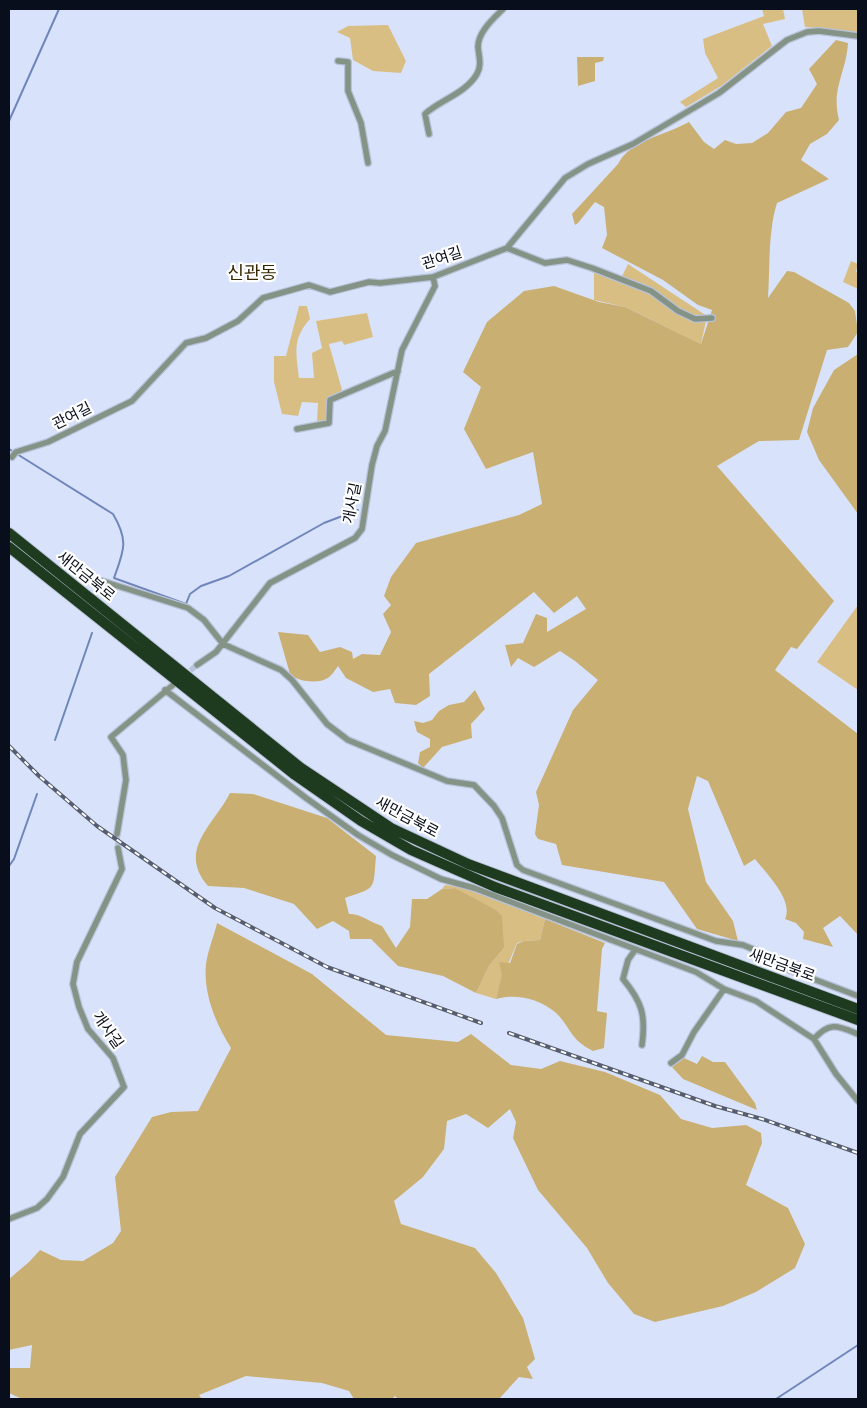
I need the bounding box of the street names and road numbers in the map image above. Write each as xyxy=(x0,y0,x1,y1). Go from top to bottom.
street label: 관여길 xyxy=(419,241,465,275)
street label: 관여길 xyxy=(49,397,95,435)
street label: 개사길 xyxy=(337,481,367,525)
street label: 새만금북로 xyxy=(52,546,120,606)
street label: 새만금북로 xyxy=(371,791,443,843)
street label: 새만금북로 xyxy=(746,943,818,987)
street label: 개사길 xyxy=(87,1007,129,1053)

